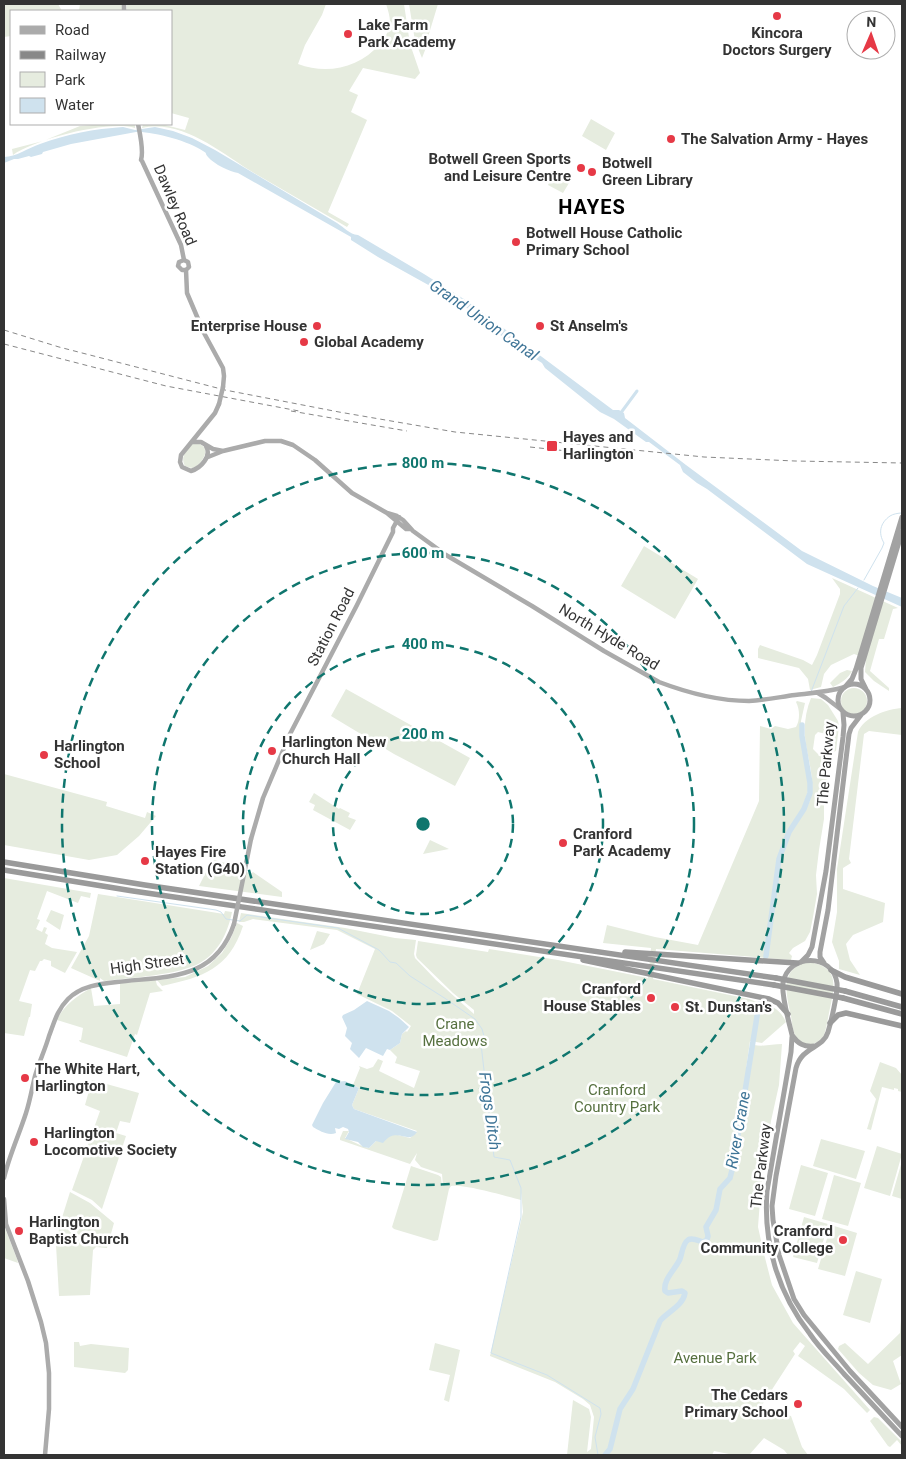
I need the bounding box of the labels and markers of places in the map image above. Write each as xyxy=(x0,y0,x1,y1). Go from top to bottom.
marker: Kincora Doctors Surgery xyxy=(771,10,783,22)
place label: Lake Farm Park Academy xyxy=(358,16,456,51)
place label: Kincora Doctors Surgery xyxy=(722,24,832,59)
marker: Lake Farm Park Academy xyxy=(342,28,354,40)
place label: The Salvation Army - Hayes xyxy=(681,130,868,148)
marker: The Salvation Army - Hayes xyxy=(665,133,677,145)
place label: Botwell Green Sports and Leisure Centre xyxy=(428,150,571,185)
place label: Botwell Green Library xyxy=(602,154,693,189)
marker: Botwell Green Sports and Leisure Centre xyxy=(575,162,587,174)
marker: Botwell Green Library xyxy=(586,166,598,178)
place label: Botwell House Catholic Primary School xyxy=(526,224,683,259)
marker: Botwell House Catholic Primary School xyxy=(510,236,522,248)
place label: Enterprise House xyxy=(191,317,307,335)
place label: St Anselm's xyxy=(550,317,628,335)
marker: Enterprise House xyxy=(311,320,323,332)
marker: St Anselm's xyxy=(534,320,546,332)
place label: Global Academy xyxy=(314,333,424,351)
marker: Global Academy xyxy=(298,336,310,348)
place label: Hayes and Harlington xyxy=(563,428,634,463)
marker: Hayes and Harlington xyxy=(545,439,559,453)
place label: Harlington New Church Hall xyxy=(282,733,386,768)
place label: Harlington School xyxy=(54,737,125,772)
marker: Harlington New Church Hall xyxy=(266,745,278,757)
marker: Harlington School xyxy=(38,749,50,761)
centre of rings xyxy=(414,815,432,833)
place label: Cranford Park Academy xyxy=(573,825,671,860)
marker: Cranford Park Academy xyxy=(557,837,569,849)
place label: Hayes Fire Station (G40) xyxy=(155,843,245,878)
marker: Hayes Fire Station (G40) xyxy=(139,855,151,867)
place label: Cranford House Stables xyxy=(543,980,641,1015)
marker: Cranford House Stables xyxy=(645,992,657,1004)
place label: St. Dunstan's xyxy=(685,998,772,1016)
marker: St. Dunstan's xyxy=(669,1001,681,1013)
place label: The White Hart, Harlington xyxy=(35,1060,140,1095)
marker: The White Hart, Harlington xyxy=(19,1072,31,1084)
place label: Harlington Locomotive Society xyxy=(44,1124,177,1159)
marker: Harlington Locomotive Society xyxy=(28,1136,40,1148)
place label: Harlington Baptist Church xyxy=(29,1213,129,1248)
place label: Cranford Community College xyxy=(701,1222,833,1257)
marker: Harlington Baptist Church xyxy=(13,1225,25,1237)
marker: Cranford Community College xyxy=(837,1234,849,1246)
place label: The Cedars Primary School xyxy=(685,1386,788,1421)
marker: The Cedars Primary School xyxy=(792,1398,804,1410)

